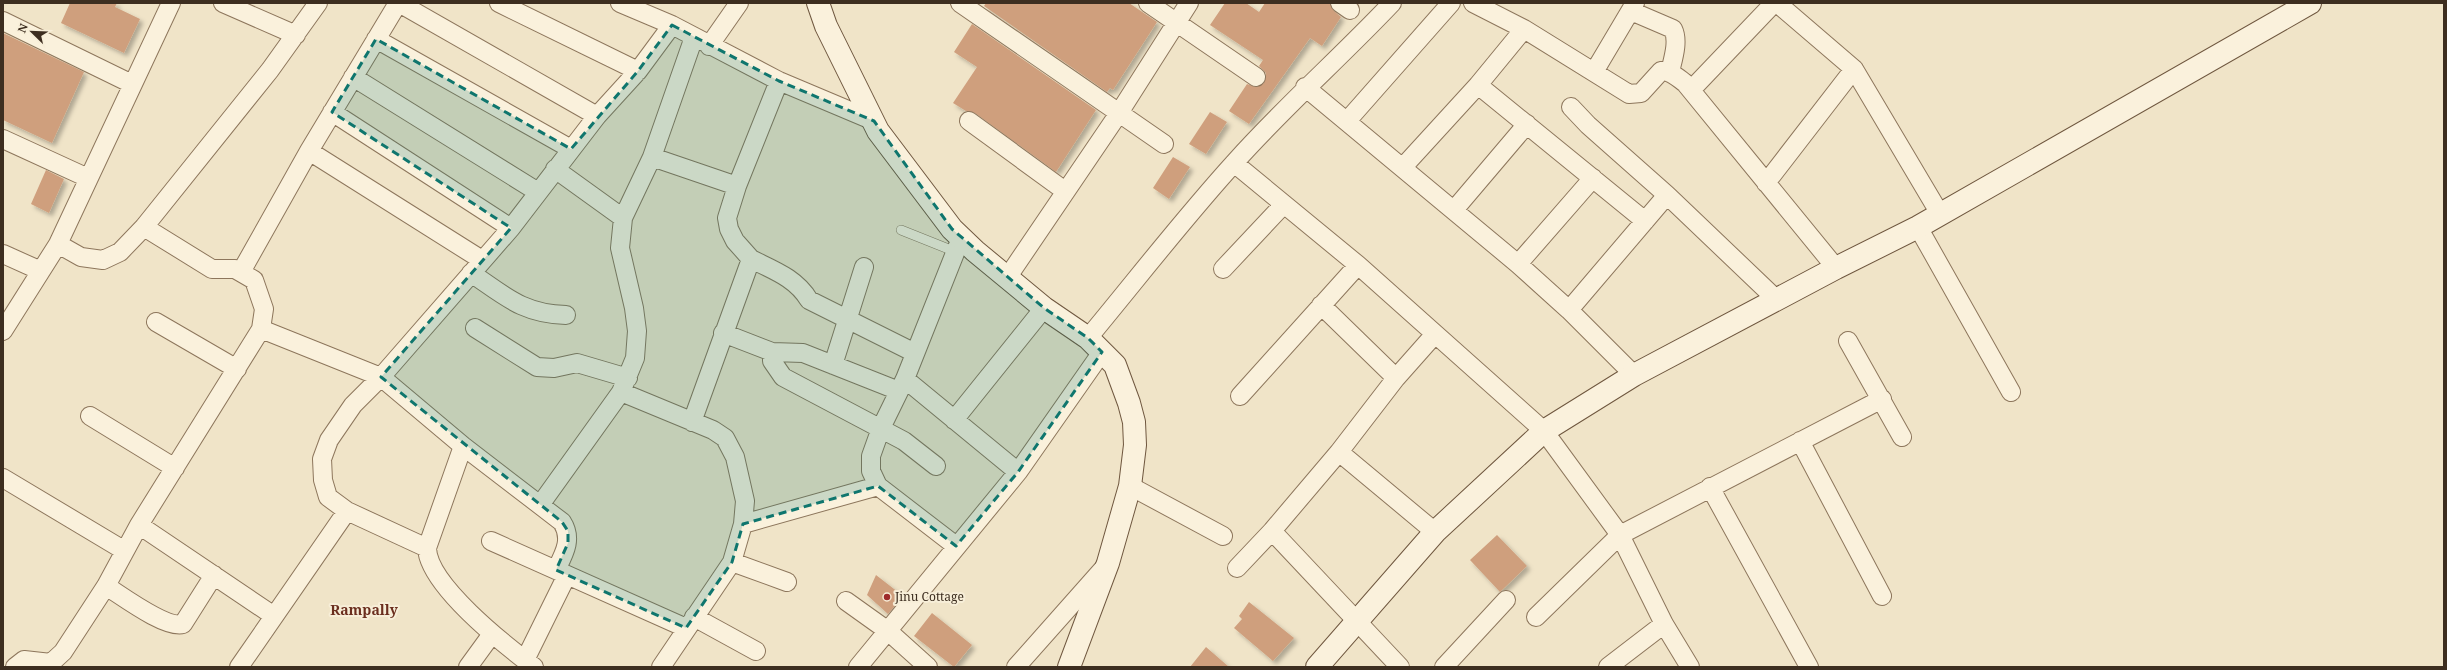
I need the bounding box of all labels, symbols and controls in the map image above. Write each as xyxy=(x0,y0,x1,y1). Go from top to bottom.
north arrow xyxy=(12,12,52,52)
text: N xyxy=(14,21,31,35)
place label: Jinu Cottage xyxy=(894,588,964,605)
marker: Jinu Cottage xyxy=(882,592,892,602)
district label: Rampally xyxy=(330,600,399,619)

